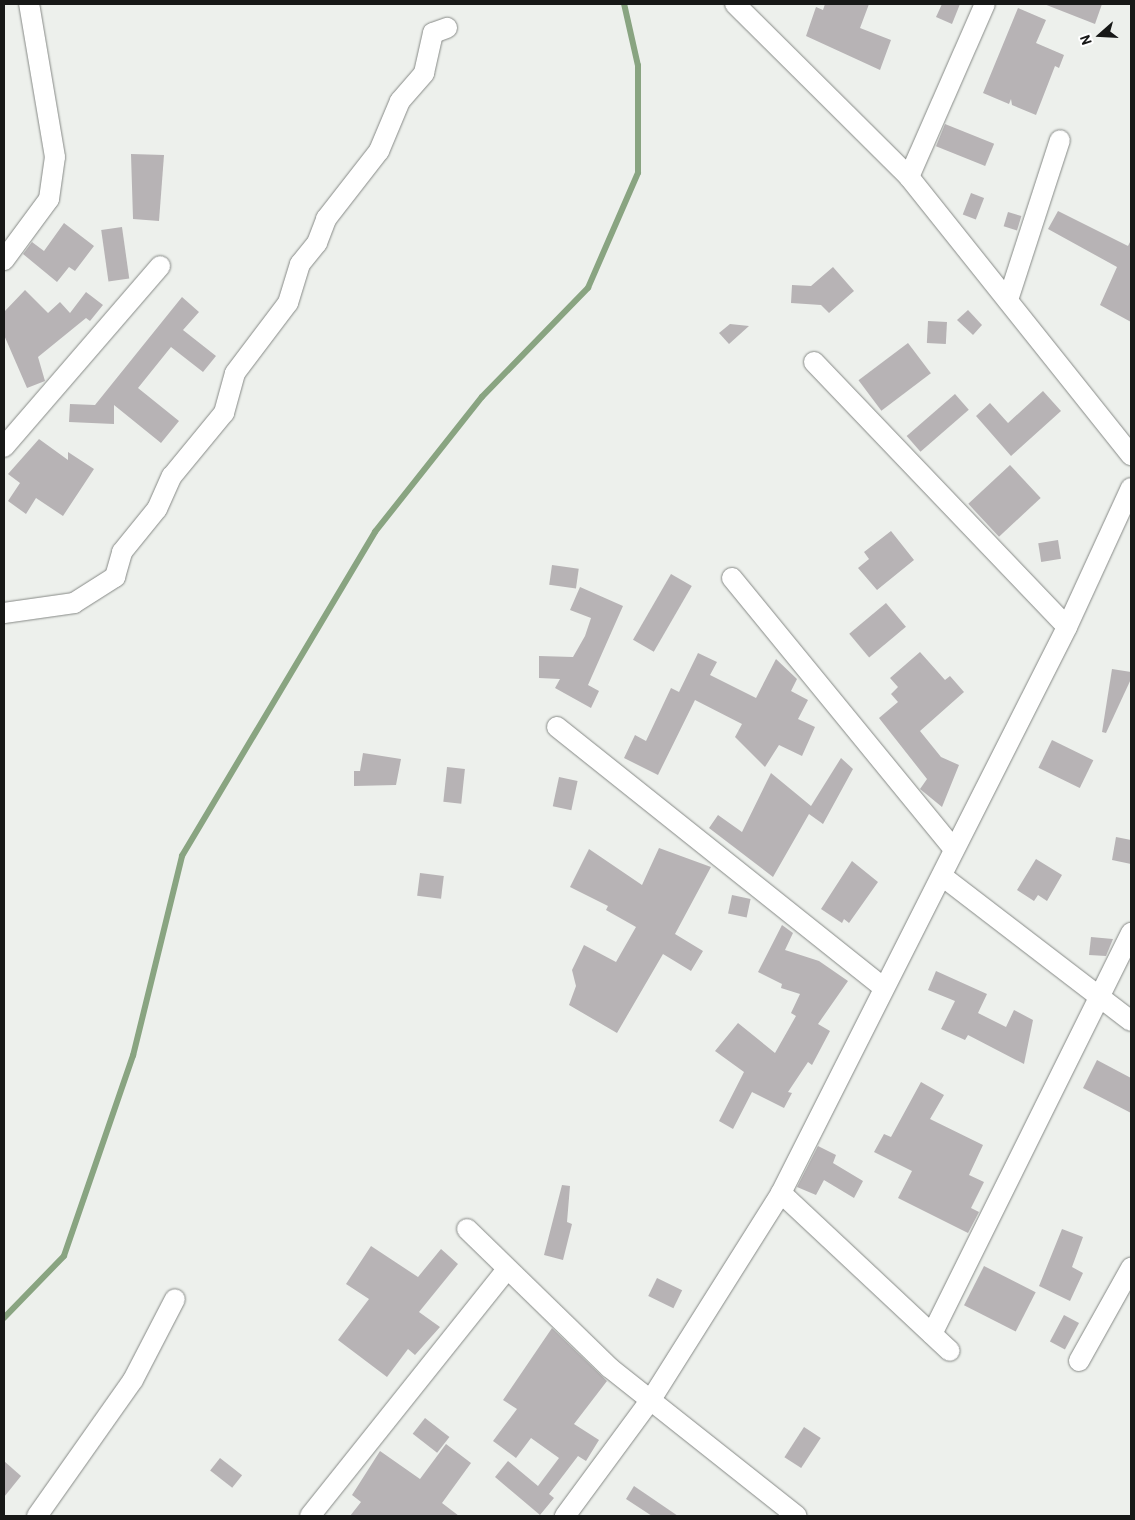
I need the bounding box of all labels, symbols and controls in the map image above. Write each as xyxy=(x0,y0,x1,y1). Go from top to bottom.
north arrow xyxy=(1075,10,1125,60)
text: N xyxy=(1076,33,1095,47)

